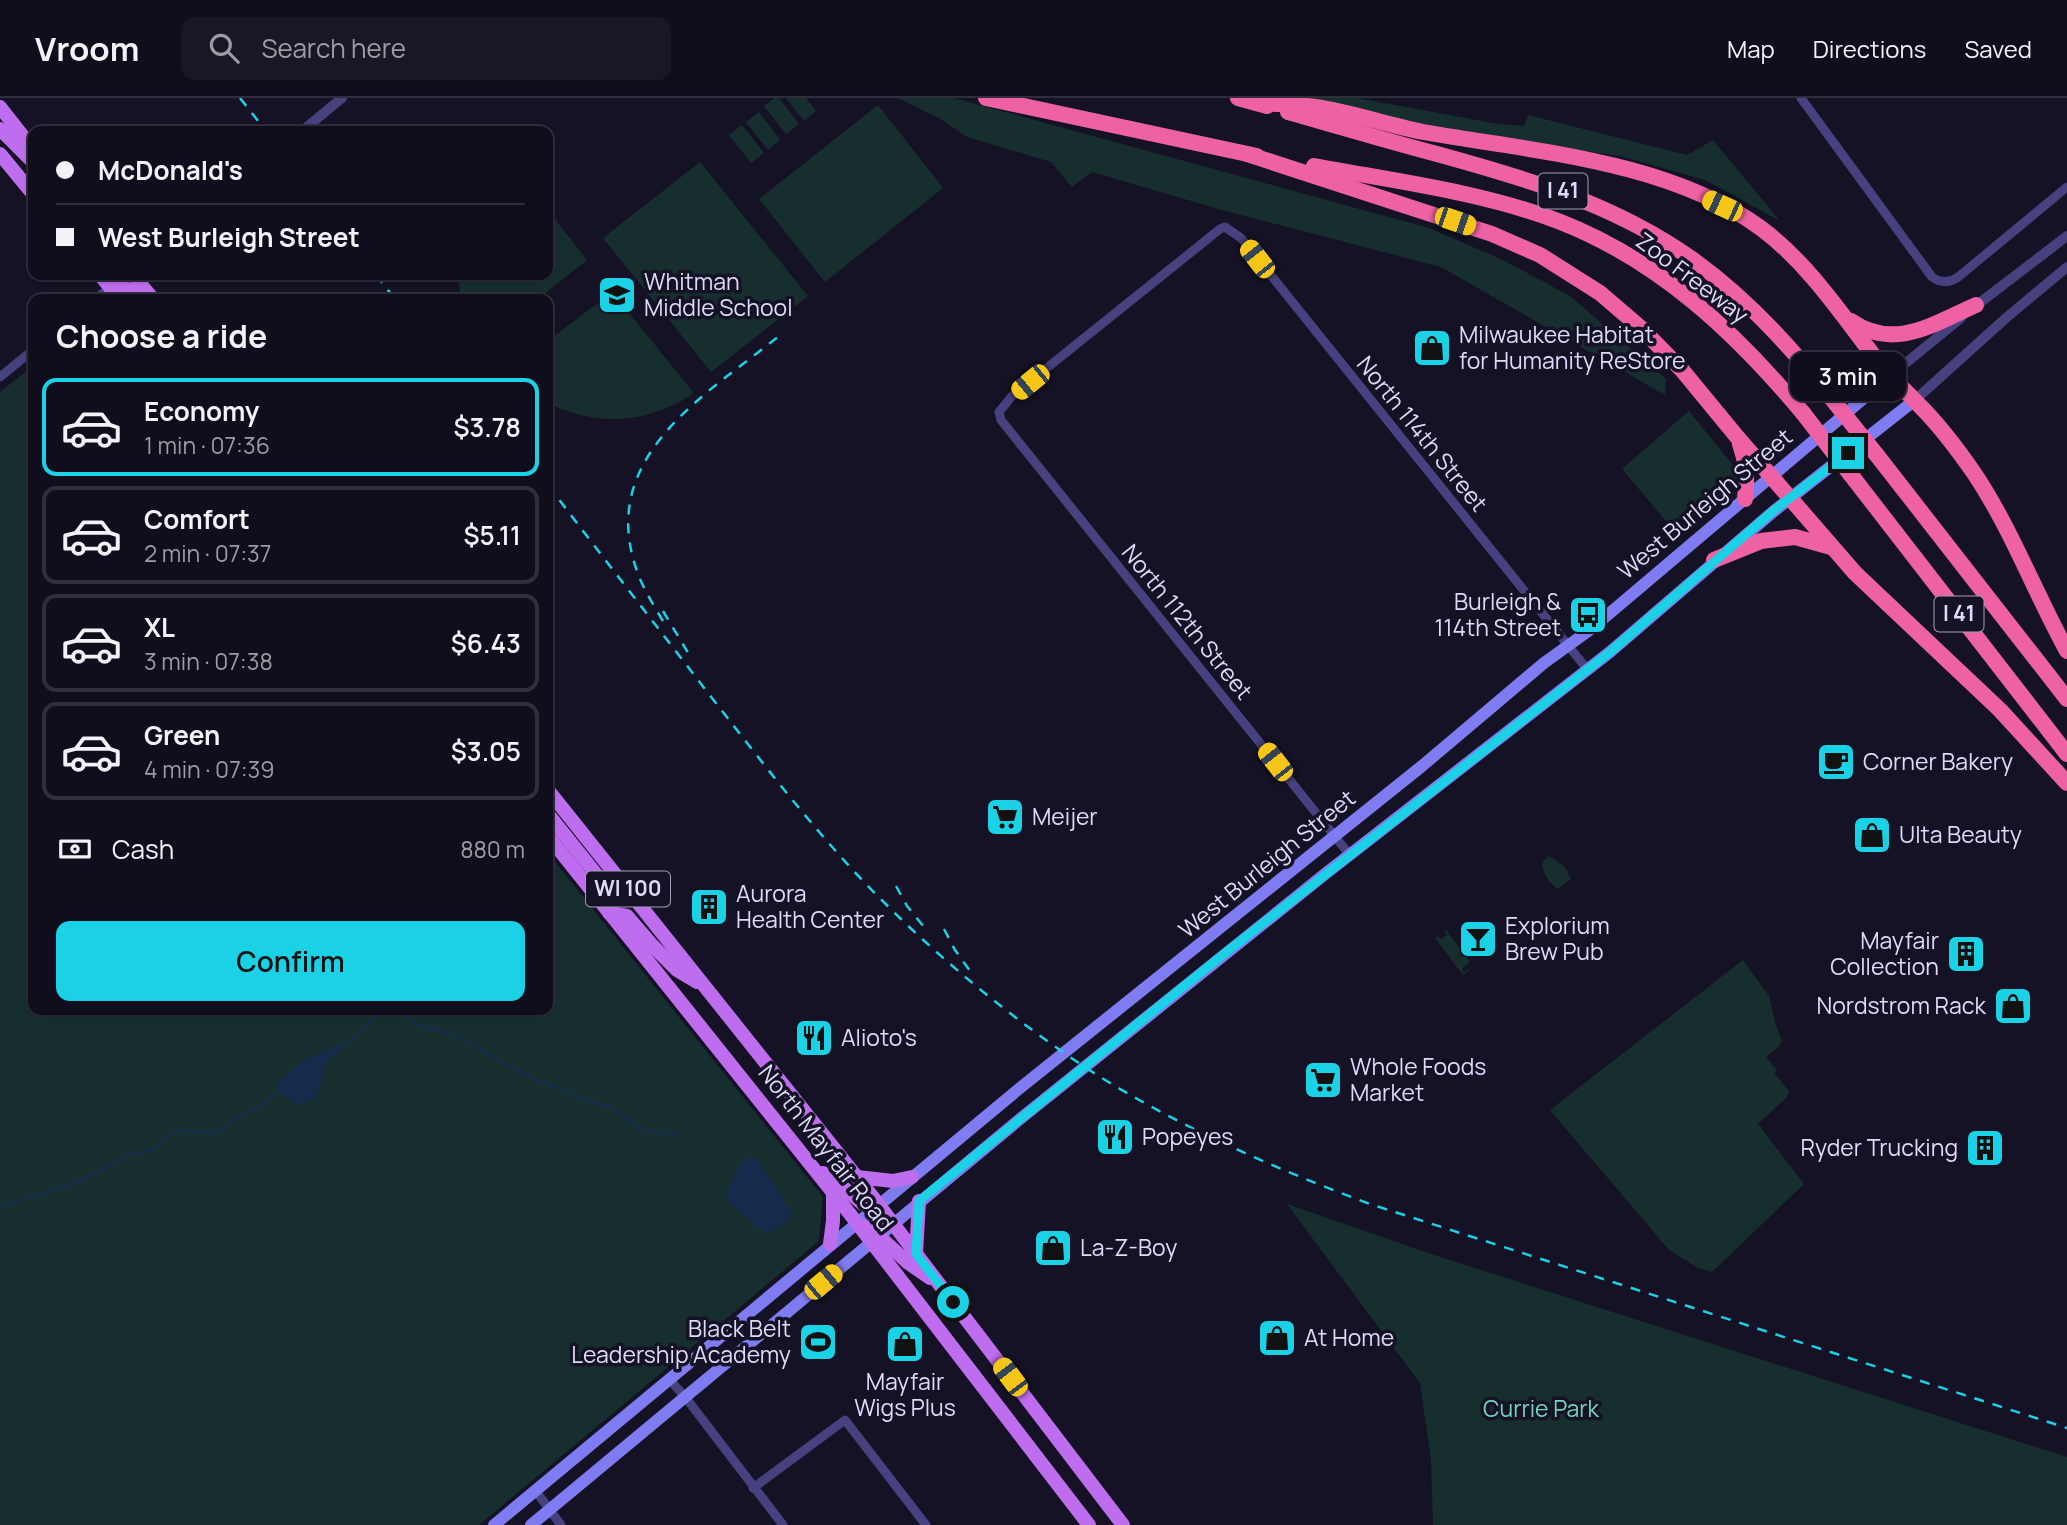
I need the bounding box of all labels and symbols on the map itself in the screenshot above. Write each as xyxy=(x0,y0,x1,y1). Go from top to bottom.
road number: I 41 xyxy=(1538,174,1588,208)
car xyxy=(1699,188,1746,224)
car xyxy=(1432,204,1479,238)
street label: Zoo Freeway xyxy=(1630,224,1755,330)
car xyxy=(1236,236,1279,282)
place label: Whitman Middle School xyxy=(644,265,793,323)
school or university icon: Whitman Middle School xyxy=(596,274,638,316)
place label: Milwaukee Habitat for Humanity ReStore xyxy=(1459,318,1686,376)
shop icon: Milwaukee Habitat for Humanity ReStore xyxy=(1411,327,1453,369)
street label: North 114th Street xyxy=(1350,349,1496,518)
callout: 3 min xyxy=(1790,352,1906,400)
car xyxy=(1008,361,1053,403)
street label: West Burleigh Street xyxy=(1610,421,1799,586)
route end xyxy=(1832,437,1864,469)
street label: North 112th Street xyxy=(1115,537,1260,706)
place label: Burleigh & 114th Street xyxy=(1434,585,1561,643)
bus stop icon: Burleigh & 114th Street xyxy=(1567,594,1609,636)
road number: I 41 xyxy=(1934,596,1983,632)
car xyxy=(1254,739,1297,785)
cafe icon: Corner Bakery xyxy=(1815,741,1857,783)
place label: Corner Bakery xyxy=(1863,745,2013,777)
street label: West Burleigh Street xyxy=(1171,782,1362,945)
supermarket icon: Meijer xyxy=(984,796,1026,838)
place label: Meijer xyxy=(1032,800,1098,832)
shop icon: Ulta Beauty xyxy=(1851,814,1893,856)
place label: Ulta Beauty xyxy=(1899,818,2022,850)
road number: WI 100 xyxy=(586,872,670,906)
place label: Aurora Health Center xyxy=(736,877,884,935)
building icon: Aurora Health Center xyxy=(688,886,730,928)
place label: Explorium Brew Pub xyxy=(1505,909,1610,967)
bar icon: Explorium Brew Pub xyxy=(1457,918,1499,960)
place label: Mayfair Collection xyxy=(1830,924,1939,982)
building icon: Mayfair Collection xyxy=(1945,933,1987,975)
shop icon: Nordstrom Rack xyxy=(1992,985,2034,1027)
place label: Nordstrom Rack xyxy=(1816,989,1987,1021)
restaurant icon: Alioto's xyxy=(793,1017,835,1059)
place label: Alioto's xyxy=(841,1021,917,1053)
place label: Whole Foods Market xyxy=(1350,1050,1486,1108)
street label: North Mayfair Road xyxy=(752,1058,902,1237)
supermarket icon: Whole Foods Market xyxy=(1302,1059,1344,1101)
restaurant icon: Popeyes xyxy=(1094,1116,1136,1158)
place label: Popeyes xyxy=(1142,1120,1233,1152)
building icon: Ryder Trucking xyxy=(1964,1127,2006,1169)
place label: Ryder Trucking xyxy=(1801,1131,1958,1163)
shop icon: La-Z-Boy xyxy=(1032,1227,1074,1269)
place label: La-Z-Boy xyxy=(1080,1231,1177,1263)
car xyxy=(801,1260,846,1304)
route start xyxy=(937,1286,969,1318)
place label: Black Belt Leadership Academy xyxy=(571,1312,791,1370)
shop icon: At Home xyxy=(1256,1317,1298,1359)
sports icon: Black Belt Leadership Academy xyxy=(797,1321,839,1363)
place label: At Home xyxy=(1304,1321,1394,1353)
shop icon: Mayfair Wigs Plus xyxy=(884,1323,926,1365)
car xyxy=(989,1354,1032,1400)
place label: Mayfair Wigs Plus xyxy=(854,1365,956,1423)
park label: Currie Park xyxy=(1483,1392,1600,1424)

